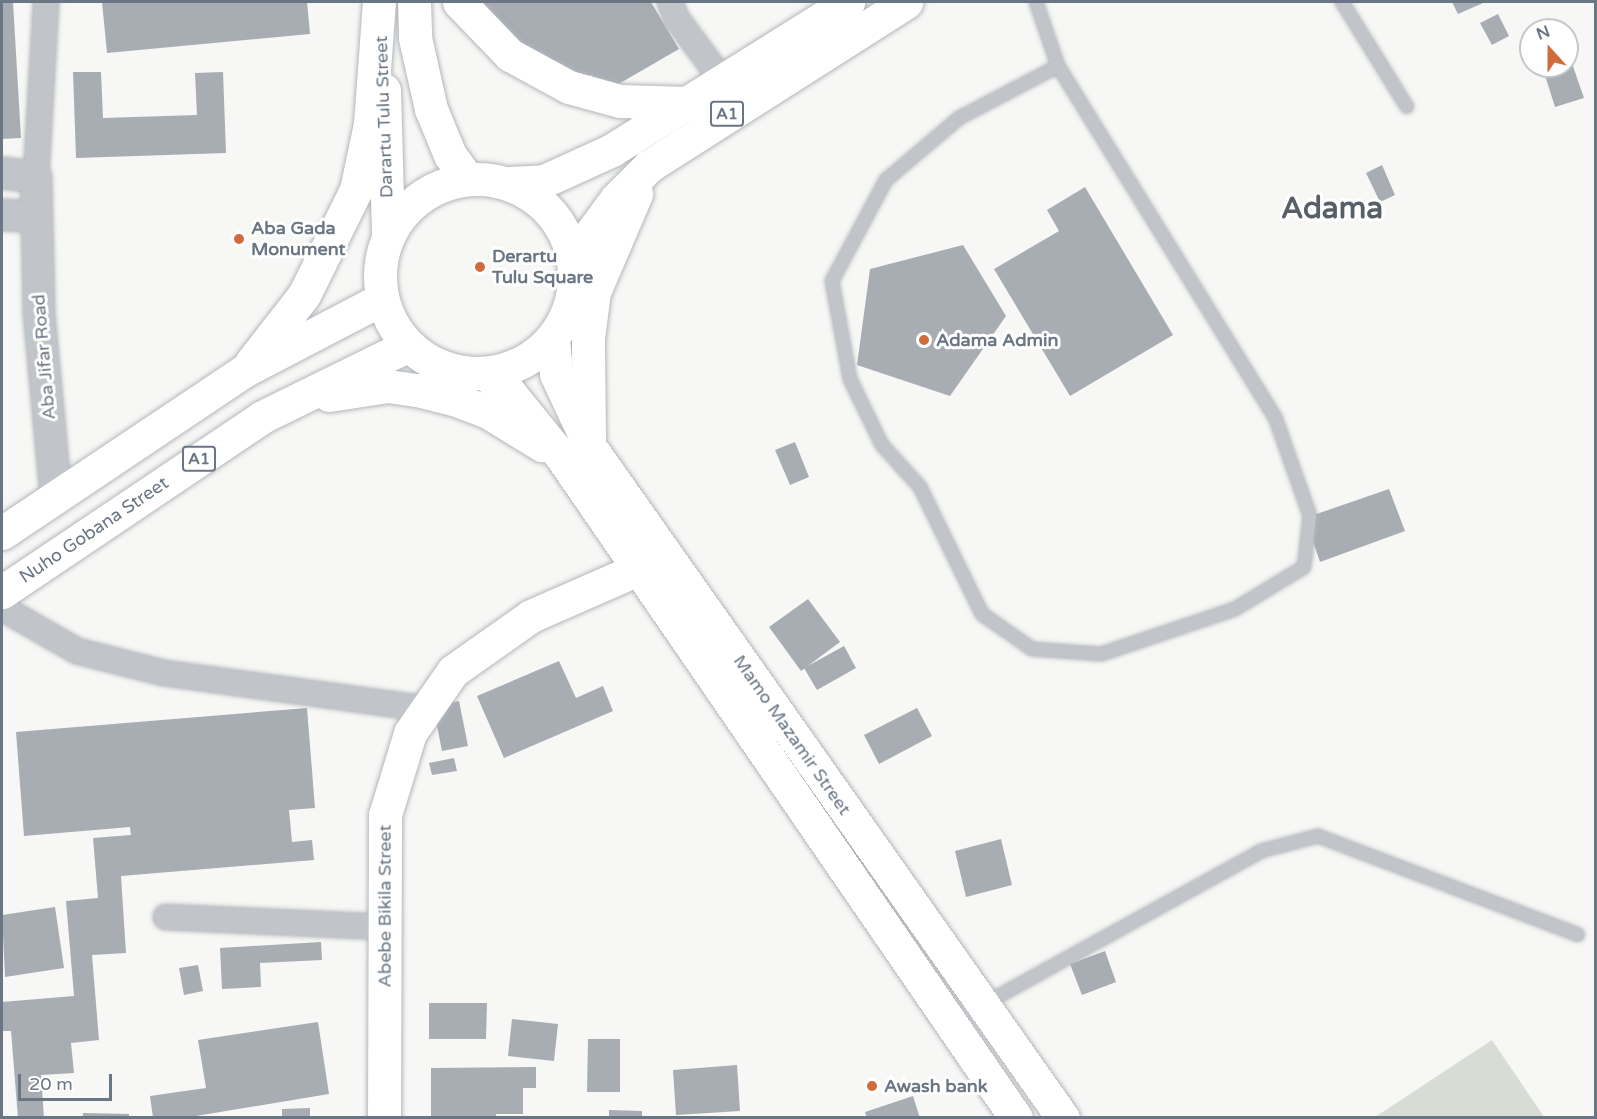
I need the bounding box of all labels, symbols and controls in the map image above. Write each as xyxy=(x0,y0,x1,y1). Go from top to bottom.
north arrow xyxy=(1519,18,1579,78)
text: N xyxy=(1534,21,1553,45)
street label: Darartu Tulu Street xyxy=(370,36,398,198)
road number: A1 xyxy=(709,101,745,127)
district label: Adama xyxy=(1281,191,1383,227)
place label: Aba Gada Monument xyxy=(251,218,345,260)
marker: Aba Gada Monument xyxy=(232,232,246,246)
place label: Derartu Tulu Square xyxy=(492,246,593,288)
marker: Derartu Tulu Square xyxy=(473,260,487,274)
street label: Aba Jifar Road xyxy=(28,293,60,421)
place label: Adama Admin xyxy=(936,329,1059,351)
marker: Adama Admin xyxy=(917,333,931,347)
road number: A1 xyxy=(181,446,217,472)
street label: Nuho Gobana Street xyxy=(15,472,173,588)
street label: Mamo Mazamir Street xyxy=(729,651,855,819)
street label: Abebe Bikila Street xyxy=(374,825,396,987)
scale bar xyxy=(21,1062,116,1100)
text: 20 m xyxy=(29,1073,73,1095)
place label: Awash bank xyxy=(884,1075,988,1097)
marker: Awash bank xyxy=(865,1079,879,1093)

